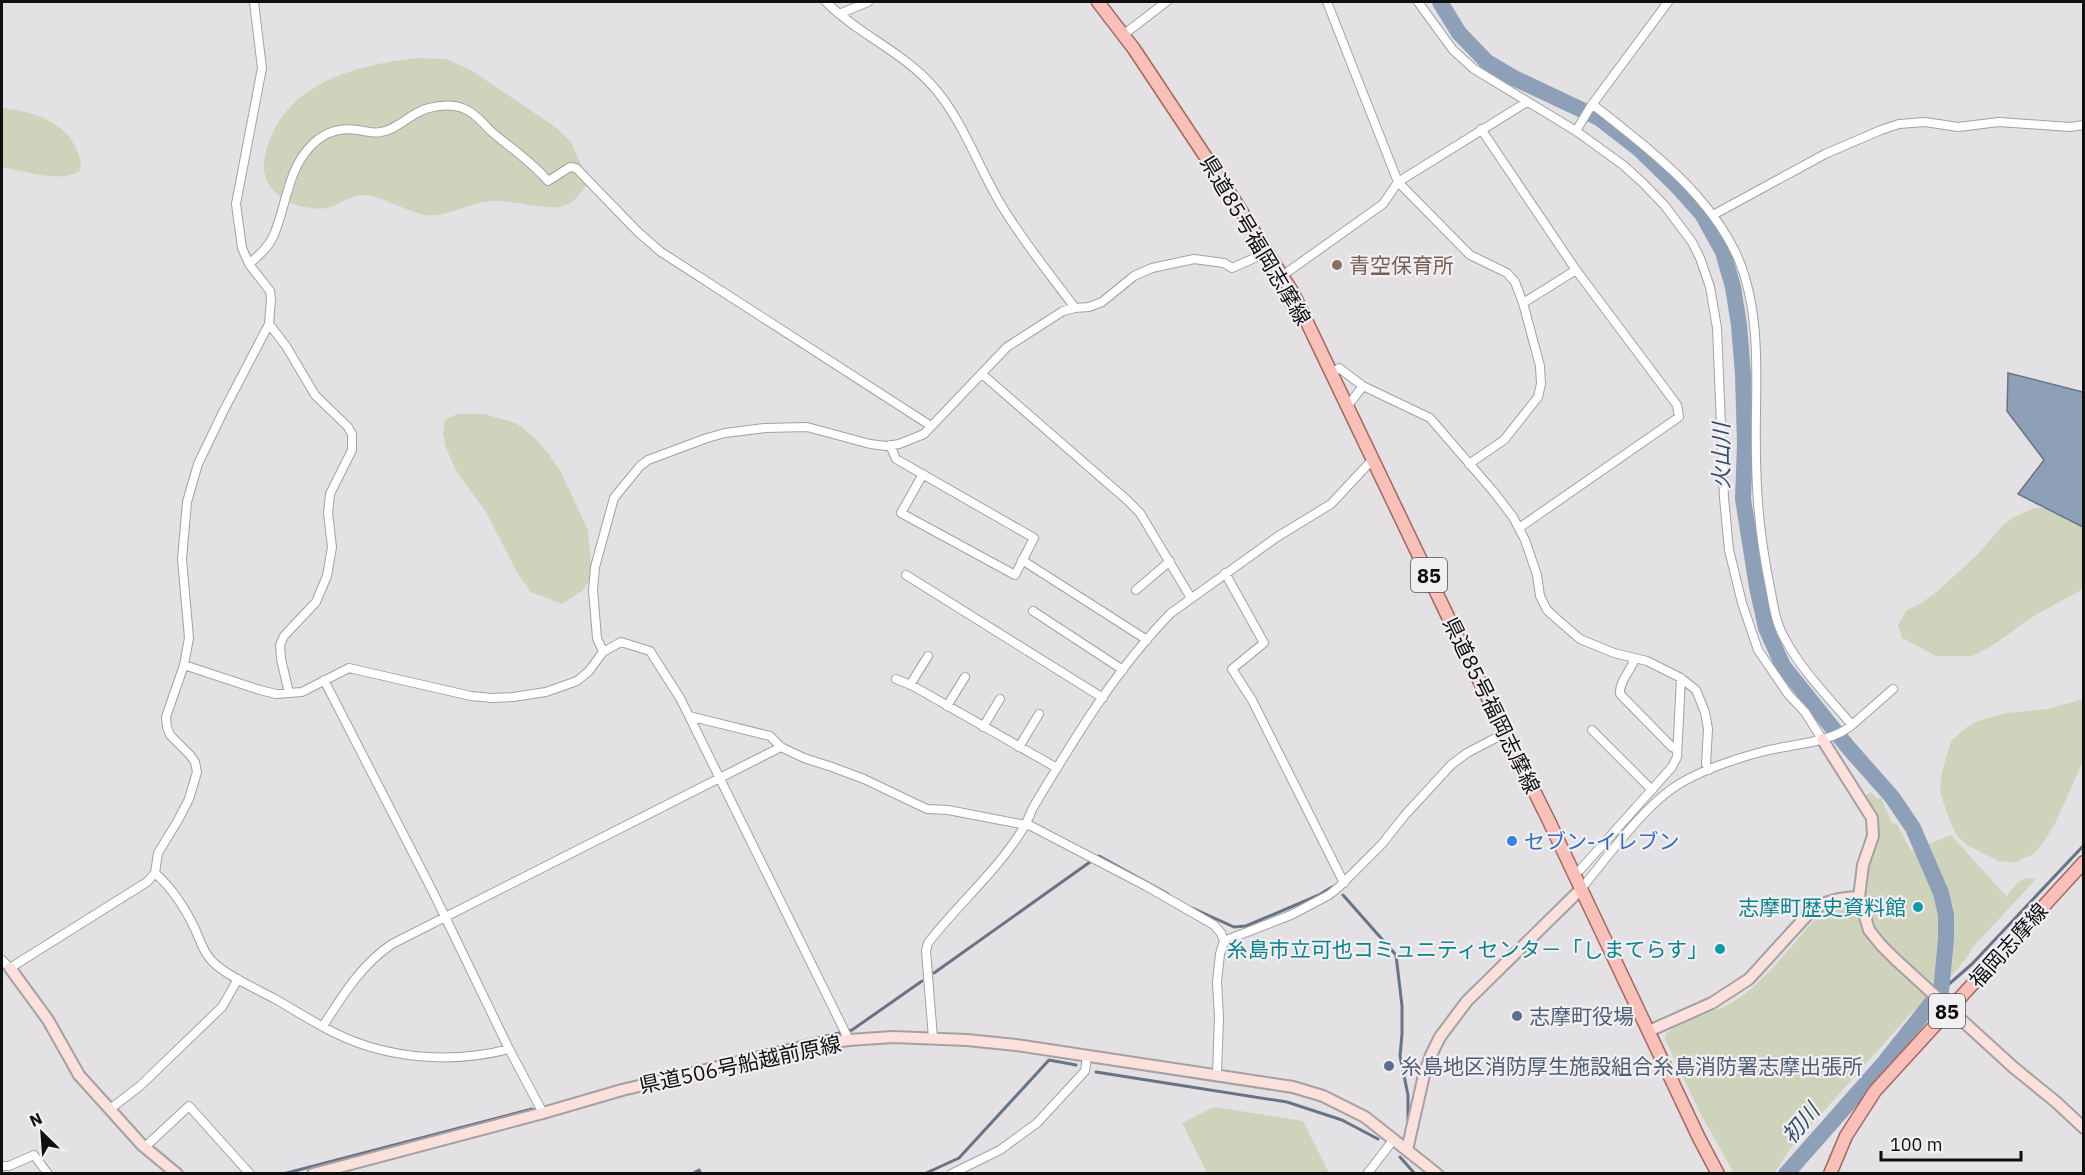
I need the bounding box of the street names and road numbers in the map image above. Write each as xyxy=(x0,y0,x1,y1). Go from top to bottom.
street label: 県道85号福岡志摩線 xyxy=(1194,150,1318,330)
road number: 85 xyxy=(1411,558,1447,592)
street label: 県道85号福岡志摩線 xyxy=(1437,612,1547,798)
street label: 福岡志摩線 xyxy=(1962,897,2054,993)
road number: 85 xyxy=(1929,994,1965,1028)
street label: 県道506号船越前原線 xyxy=(636,1029,844,1099)

